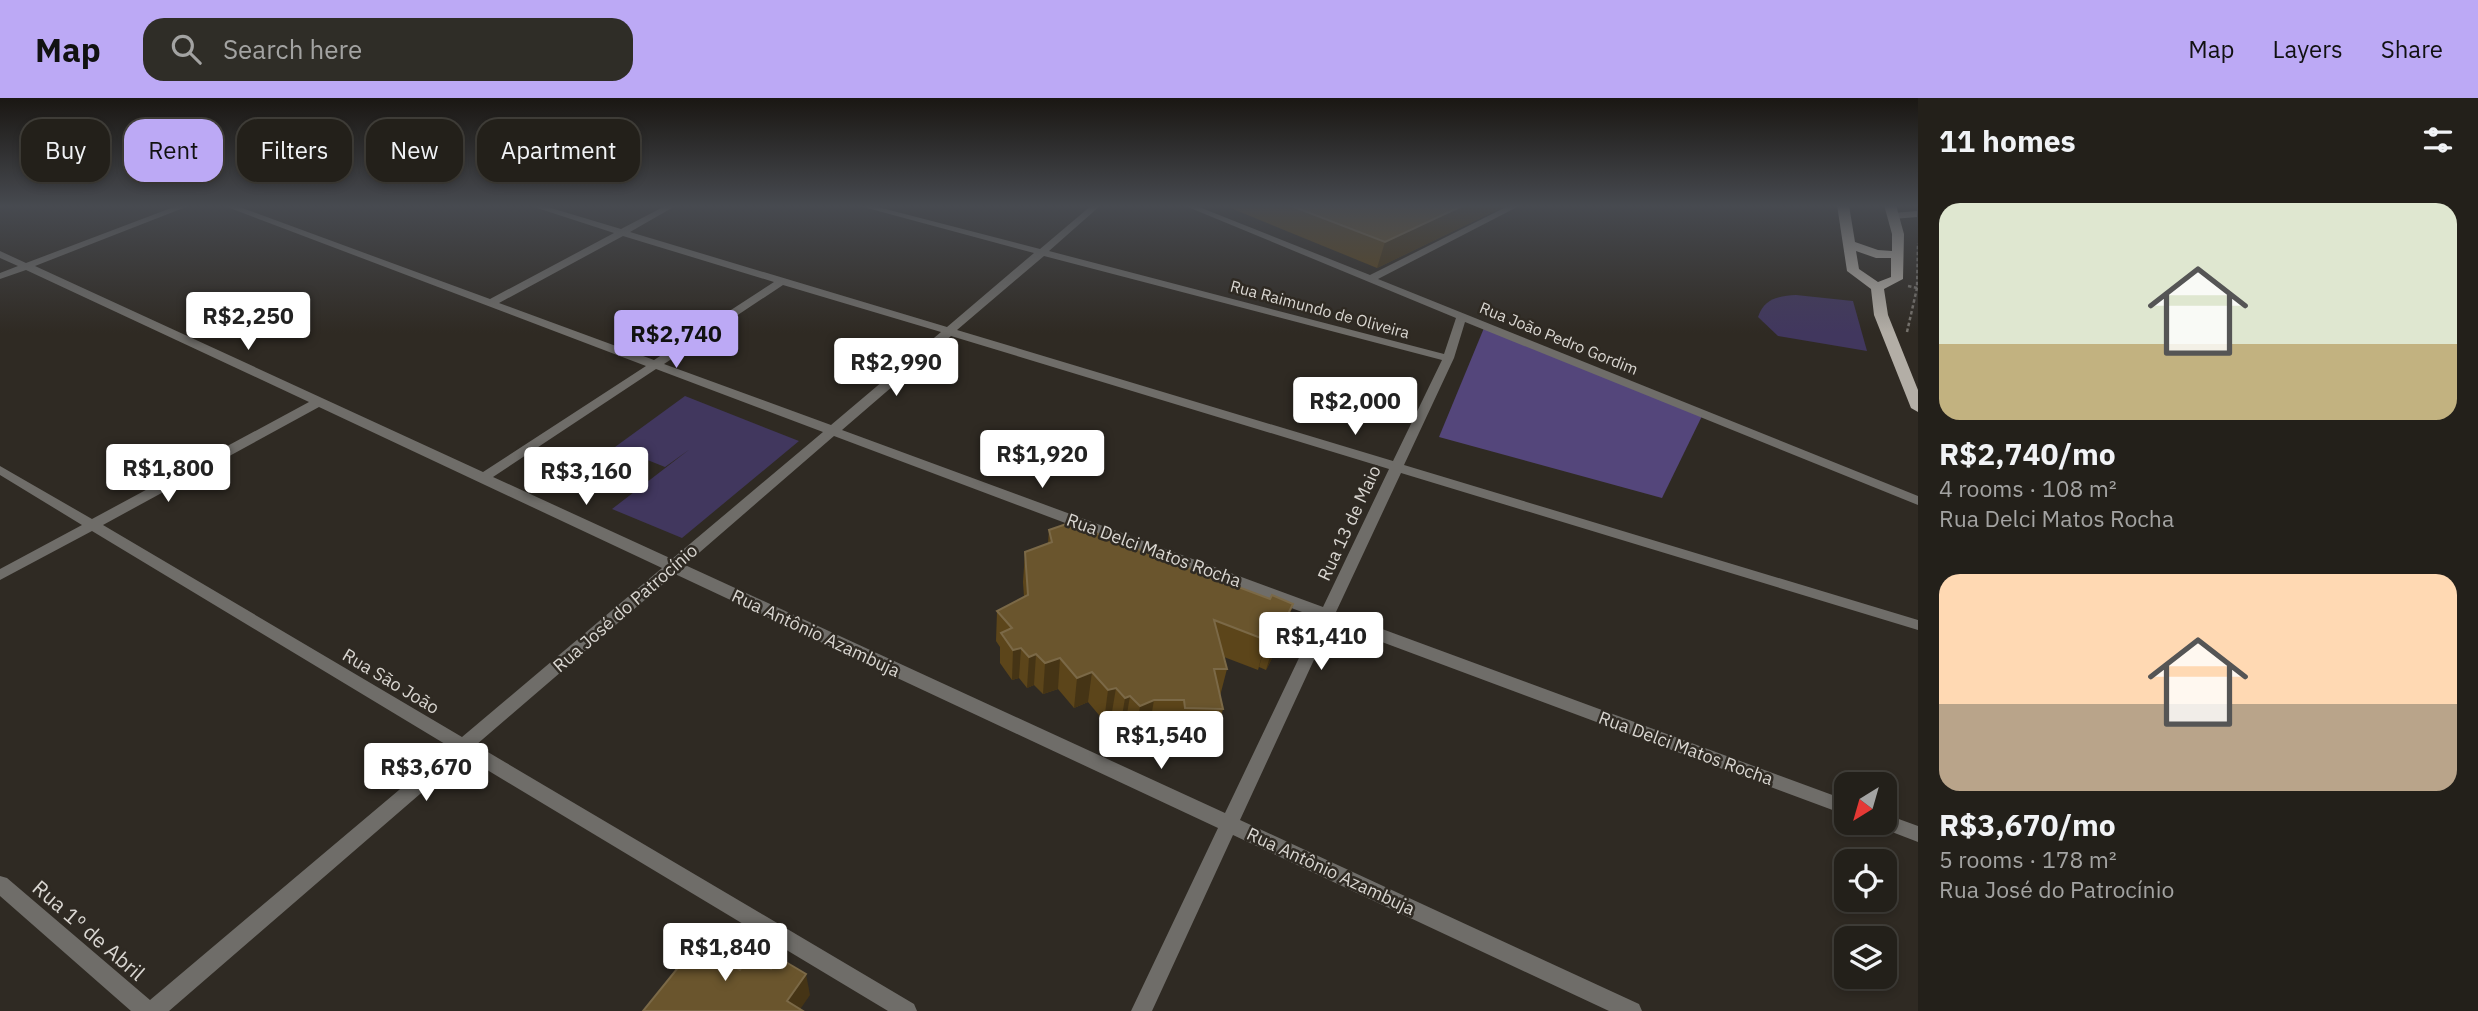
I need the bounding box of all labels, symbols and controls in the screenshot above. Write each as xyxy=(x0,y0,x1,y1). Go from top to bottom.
search box xyxy=(143,18,633,81)
text: Map xyxy=(35,28,101,71)
icon: search xyxy=(167,30,205,68)
text: Search here xyxy=(223,32,362,66)
text: Map xyxy=(2188,33,2235,65)
text: Layers xyxy=(2273,33,2343,65)
text: Share xyxy=(2381,33,2443,65)
chip: Buy xyxy=(21,119,110,182)
chip: Rent xyxy=(124,119,223,182)
chip: Filters xyxy=(237,119,352,182)
chip: New xyxy=(366,119,463,182)
chip: Apartment xyxy=(477,119,640,182)
text: 11 homes xyxy=(1939,121,2076,160)
icon: filters xyxy=(2419,121,2457,159)
icon: home xyxy=(2135,248,2261,374)
street label: Rua Raimundo de Oliveira xyxy=(1228,275,1412,343)
pin: R$2,250 xyxy=(183,292,313,352)
street label: Rua João Pedro Gordim xyxy=(1477,297,1641,379)
text: R$2,250 xyxy=(202,300,294,330)
pin: R$2,740 xyxy=(611,310,741,370)
text: R$2,740 xyxy=(630,318,722,348)
pin: R$2,990 xyxy=(831,338,961,398)
text: R$2,990 xyxy=(850,346,942,376)
pin: R$2,000 xyxy=(1290,378,1420,437)
text: R$2,000 xyxy=(1309,385,1401,415)
pin: R$1,920 xyxy=(977,430,1107,490)
text: R$2,740/mo xyxy=(1939,434,2116,473)
text: R$1,920 xyxy=(996,438,1088,468)
pin: R$1,800 xyxy=(103,444,233,504)
pin: R$3,160 xyxy=(521,448,651,507)
text: R$1,800 xyxy=(122,452,214,482)
text: R$3,160 xyxy=(540,455,632,485)
street label: Rua 13 de Maio xyxy=(1312,462,1386,584)
text: 4 rooms · 108 m² xyxy=(1939,473,2117,503)
text: Rua Delci Matos Rocha xyxy=(1939,503,2174,533)
street label: Rua Delci Matos Rocha xyxy=(1064,508,1245,592)
street label: Rua José do Patrocínio xyxy=(548,539,702,677)
street label: Rua Antônio Azambuja xyxy=(728,584,904,682)
pin: R$1,410 xyxy=(1256,612,1386,672)
icon: home xyxy=(2135,619,2261,745)
text: R$1,410 xyxy=(1275,620,1367,650)
street label: Rua São João xyxy=(338,643,444,719)
street label: Rua Delci Matos Rocha xyxy=(1596,706,1777,790)
pin: R$1,540 xyxy=(1096,712,1226,771)
text: R$1,540 xyxy=(1115,719,1207,749)
pin: R$3,670 xyxy=(361,744,491,803)
text: R$3,670 xyxy=(380,751,472,781)
north arrow xyxy=(1834,772,1897,835)
map controls xyxy=(1834,772,1897,989)
text: R$3,670/mo xyxy=(1939,805,2116,844)
street label: Rua Antônio Azambuja xyxy=(1243,822,1419,920)
text: 5 rooms · 178 m² xyxy=(1939,844,2117,874)
button: locate xyxy=(1834,849,1897,912)
street label: Rua 1º de Abril xyxy=(27,873,151,987)
text: Rua José do Patrocínio xyxy=(1939,874,2174,904)
pin: R$1,840 xyxy=(660,924,790,983)
button: layers xyxy=(1834,926,1897,989)
text: R$1,840 xyxy=(679,931,771,961)

